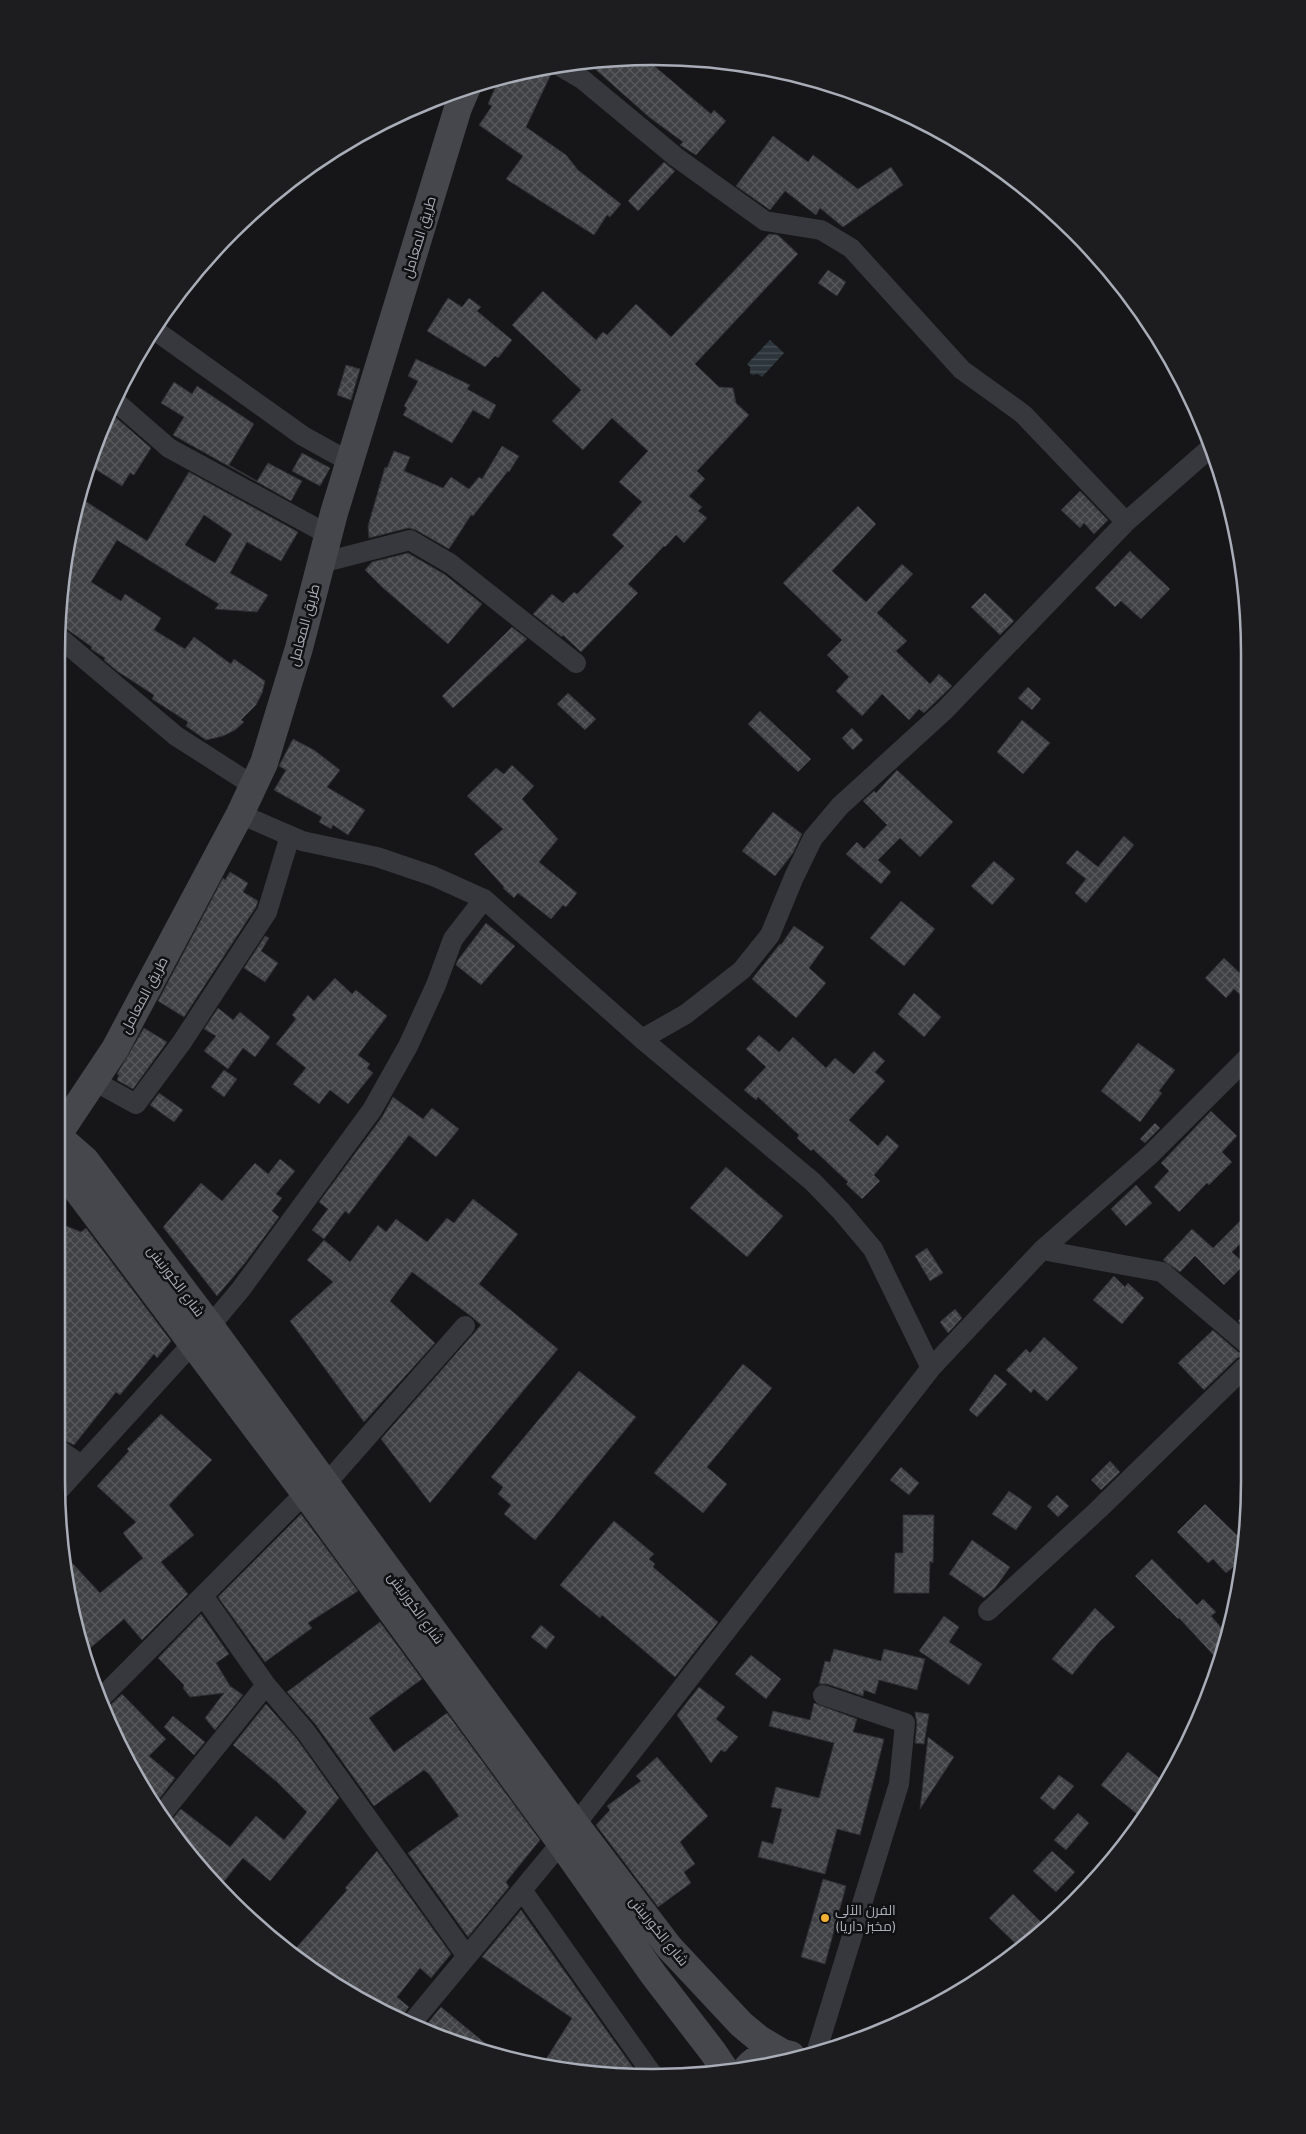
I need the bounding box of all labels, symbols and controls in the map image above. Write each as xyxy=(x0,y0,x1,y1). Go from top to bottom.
street label: طريق المعامل xyxy=(398,194,440,280)
street label: طريق المعامل xyxy=(284,582,324,668)
street label: طريق المعامل xyxy=(116,953,172,1037)
street label: شارع الكورنيش xyxy=(143,1242,209,1320)
street label: شارع الكورنيش xyxy=(384,1568,448,1648)
street label: شارع الكورنيش xyxy=(625,1892,693,1970)
place label: الفرن الآلي (مخبز داريا) xyxy=(835,1901,897,1935)
marker: الفرن الآلي (مخبز داريا) xyxy=(819,1912,831,1924)

